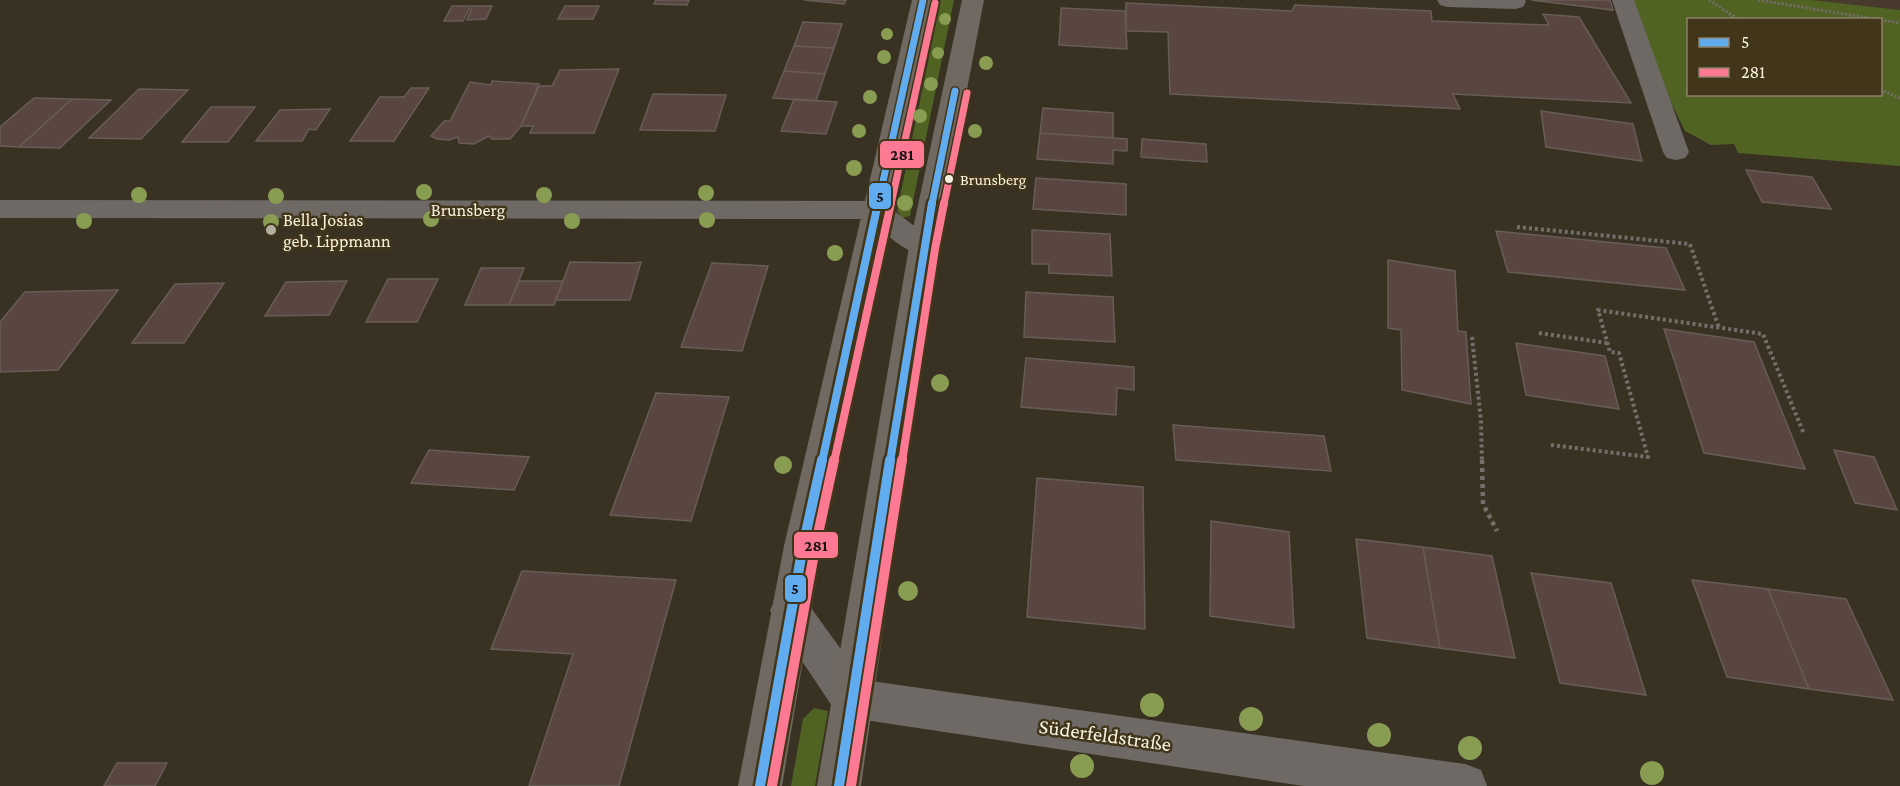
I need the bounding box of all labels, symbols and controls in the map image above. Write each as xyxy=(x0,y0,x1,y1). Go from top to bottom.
legend xyxy=(1687,18,1882,96)
text: 5 xyxy=(1741,32,1750,52)
text: 281 xyxy=(1741,62,1765,82)
line badge: 281 xyxy=(879,140,925,169)
text: 281 xyxy=(890,146,914,163)
place label: Brunsberg xyxy=(960,171,1026,189)
marker: Brunsberg xyxy=(943,173,955,185)
line badge: 5 xyxy=(868,182,892,210)
text: 5 xyxy=(876,188,884,205)
street label: Brunsberg xyxy=(431,200,505,220)
place label: Bella Josias geb. Lippmann xyxy=(283,210,391,251)
marker: Bella Josias geb. Lippmann xyxy=(264,223,278,237)
line badge: 281 xyxy=(793,531,839,559)
text: 281 xyxy=(804,537,828,554)
line badge: 5 xyxy=(784,574,807,603)
text: 5 xyxy=(791,580,799,597)
street label: Süderfeldstraße xyxy=(1037,714,1173,756)

